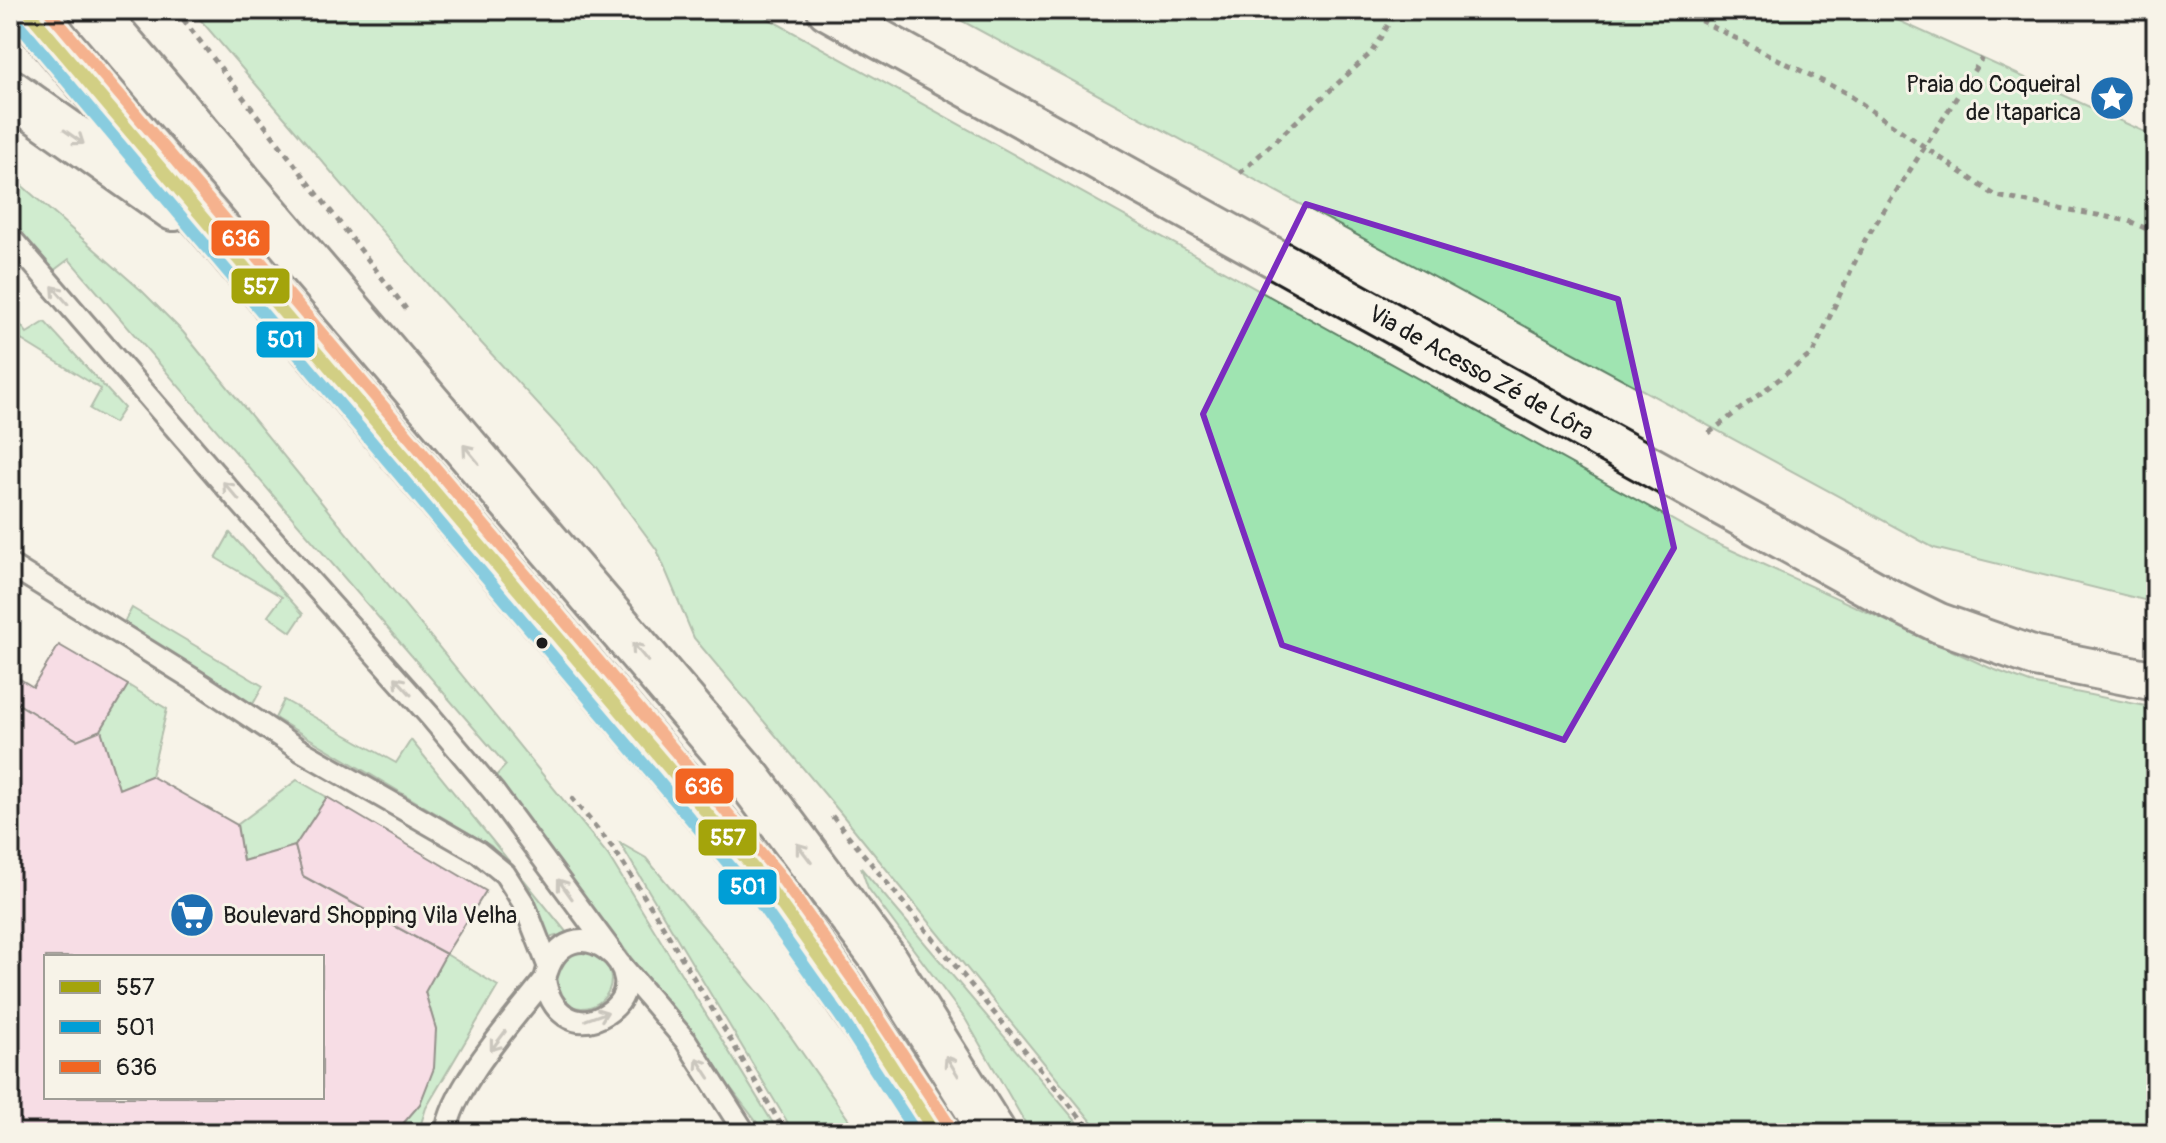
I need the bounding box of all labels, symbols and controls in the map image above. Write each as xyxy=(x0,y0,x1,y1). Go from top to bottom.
place label: Praia do Coqueiral de Itaparica xyxy=(1906,70,2081,127)
place icon: Praia do Coqueiral de Itaparica xyxy=(2088,74,2136,122)
one-way arrow xyxy=(62,129,84,145)
line badge: 636 xyxy=(210,219,271,257)
text: 636 xyxy=(222,225,260,253)
line badge: 557 xyxy=(230,267,291,305)
text: 557 xyxy=(243,273,279,301)
one-way arrow xyxy=(51,285,69,306)
street label: Via de Acesso Zé de Lôra xyxy=(1364,298,1599,447)
line badge: 501 xyxy=(255,320,316,359)
text: 501 xyxy=(267,326,303,354)
one-way arrow xyxy=(462,444,480,464)
one-way arrow xyxy=(222,482,240,502)
unlabelled marker xyxy=(534,635,550,651)
one-way arrow xyxy=(631,642,649,662)
one-way arrow xyxy=(395,676,413,696)
line badge: 636 xyxy=(674,767,735,805)
text: 636 xyxy=(685,773,723,801)
line badge: 557 xyxy=(697,818,758,857)
text: 557 xyxy=(710,824,746,852)
one-way arrow xyxy=(796,843,813,864)
line badge: 501 xyxy=(717,868,778,906)
text: 501 xyxy=(730,873,766,901)
one-way arrow xyxy=(557,879,574,900)
supermarket icon: Boulevard Shopping Vila Velha xyxy=(168,891,216,939)
place label: Boulevard Shopping Vila Velha xyxy=(223,901,517,930)
legend xyxy=(44,955,324,1099)
text: 557 xyxy=(116,973,155,1002)
one-way arrow xyxy=(584,1008,609,1023)
text: 501 xyxy=(116,1013,155,1042)
one-way arrow xyxy=(489,1030,506,1052)
text: 636 xyxy=(116,1053,157,1082)
one-way arrow xyxy=(944,1055,960,1078)
one-way arrow xyxy=(694,1057,711,1079)

